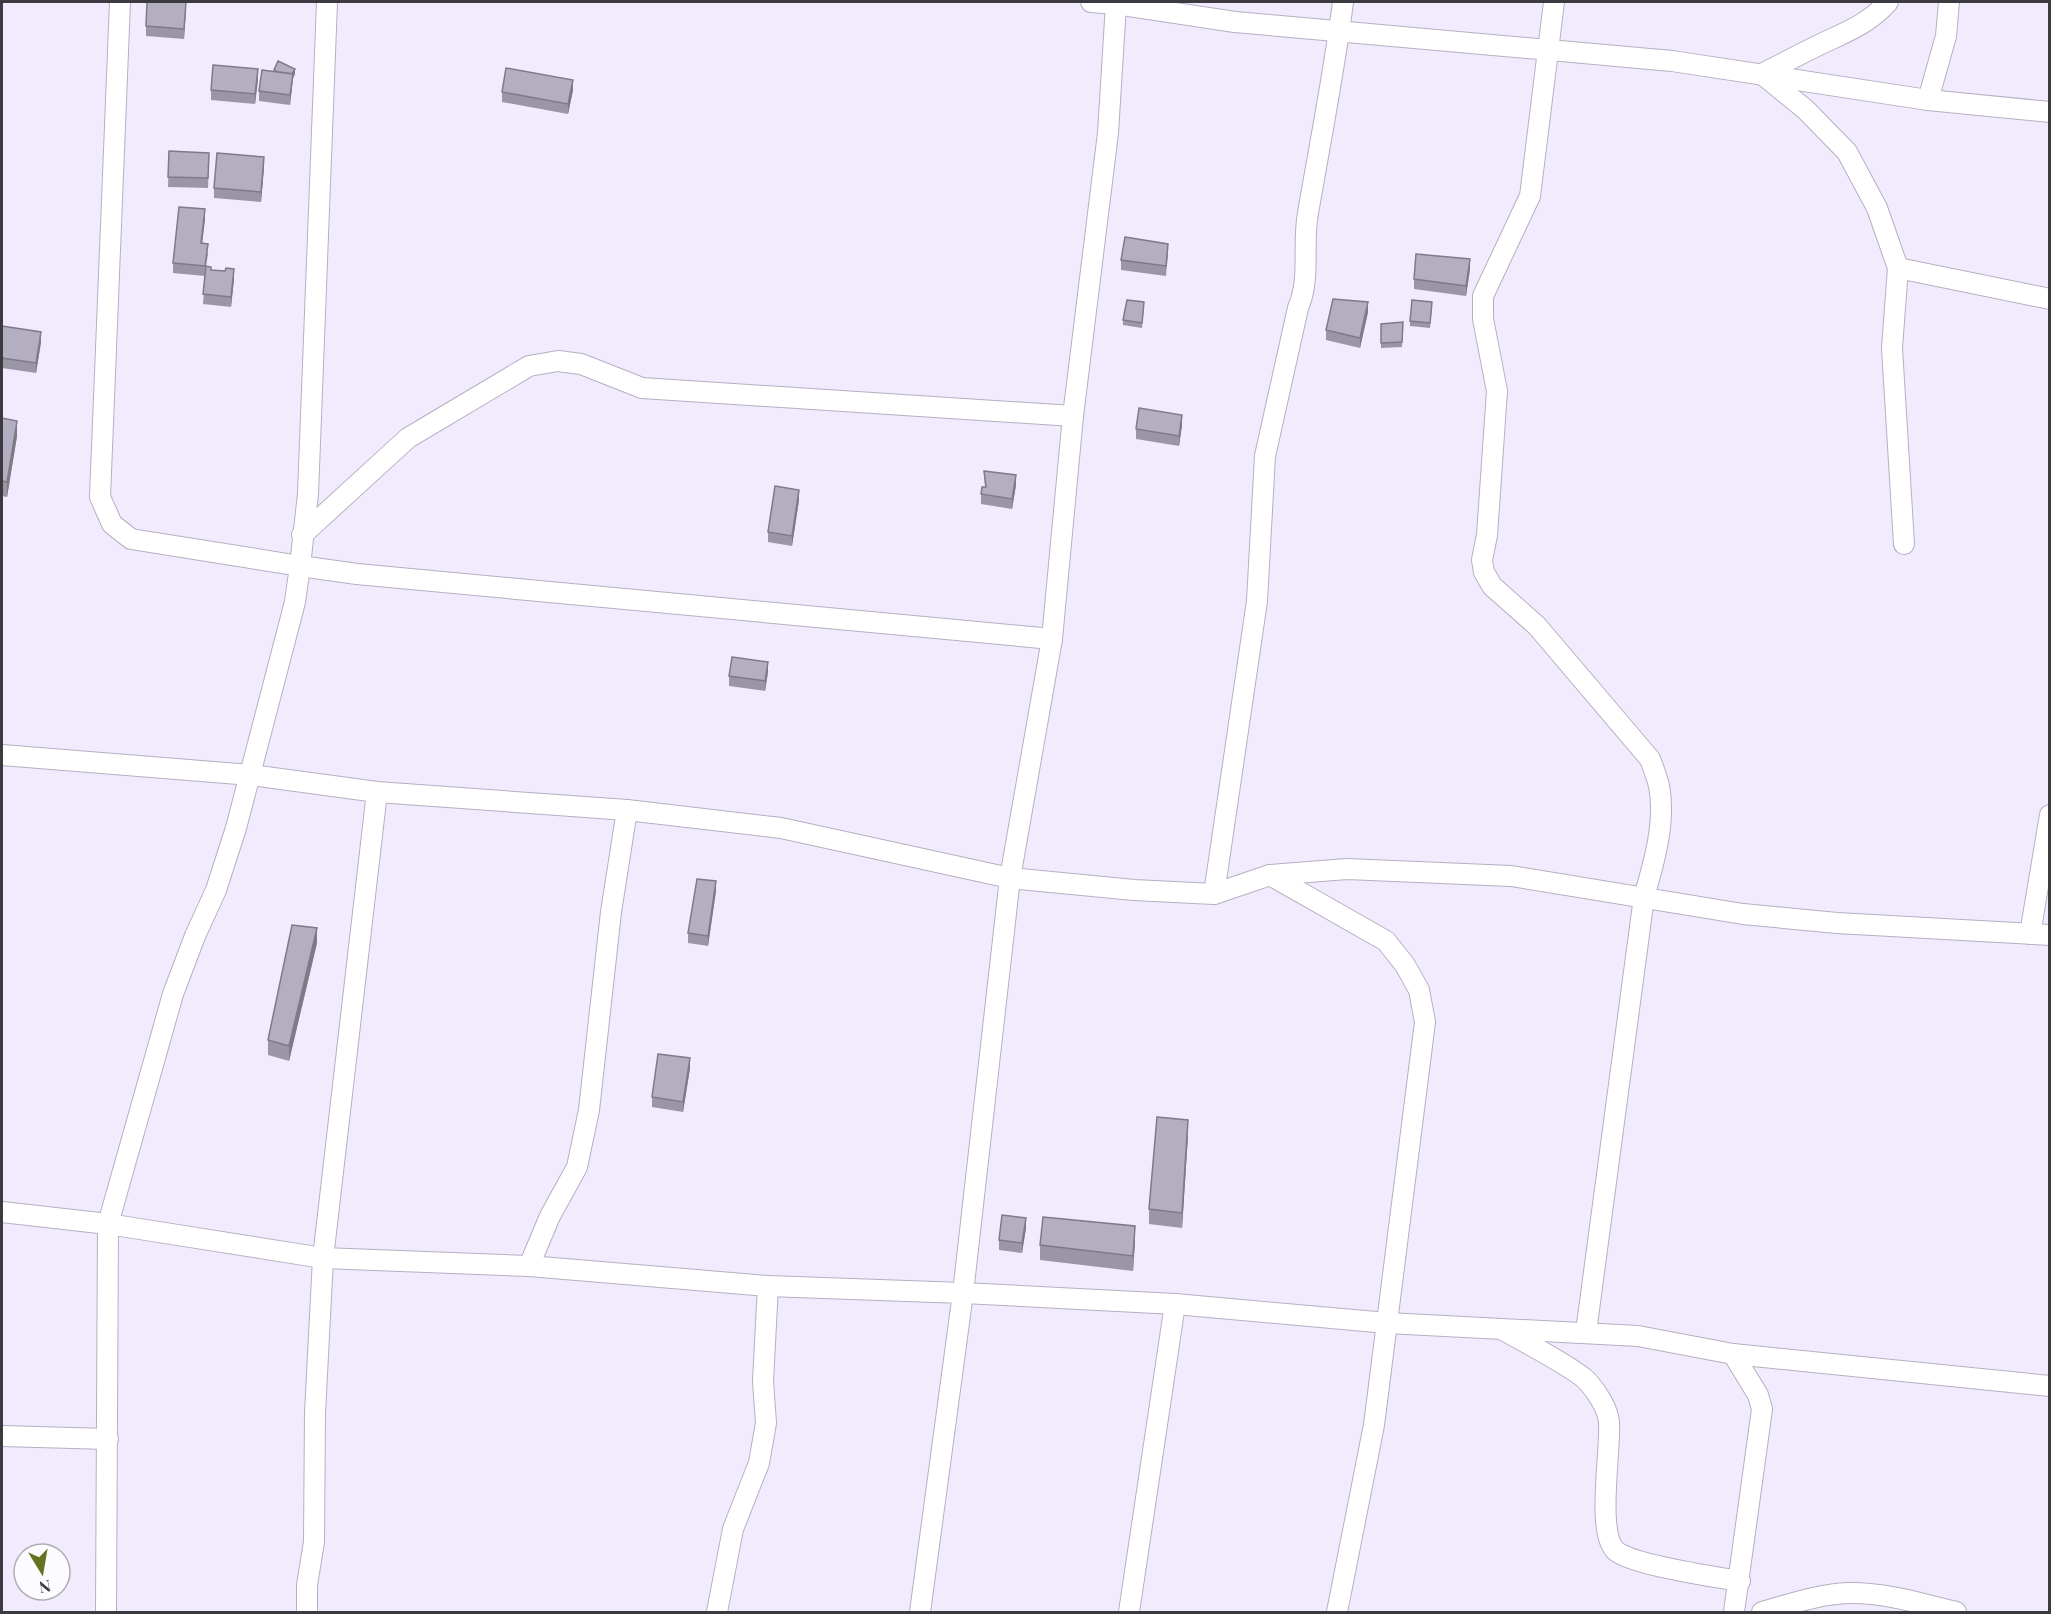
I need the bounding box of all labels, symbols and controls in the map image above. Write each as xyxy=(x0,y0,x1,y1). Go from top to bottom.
north arrow xyxy=(12,1542,72,1602)
text: N xyxy=(37,1576,53,1599)

